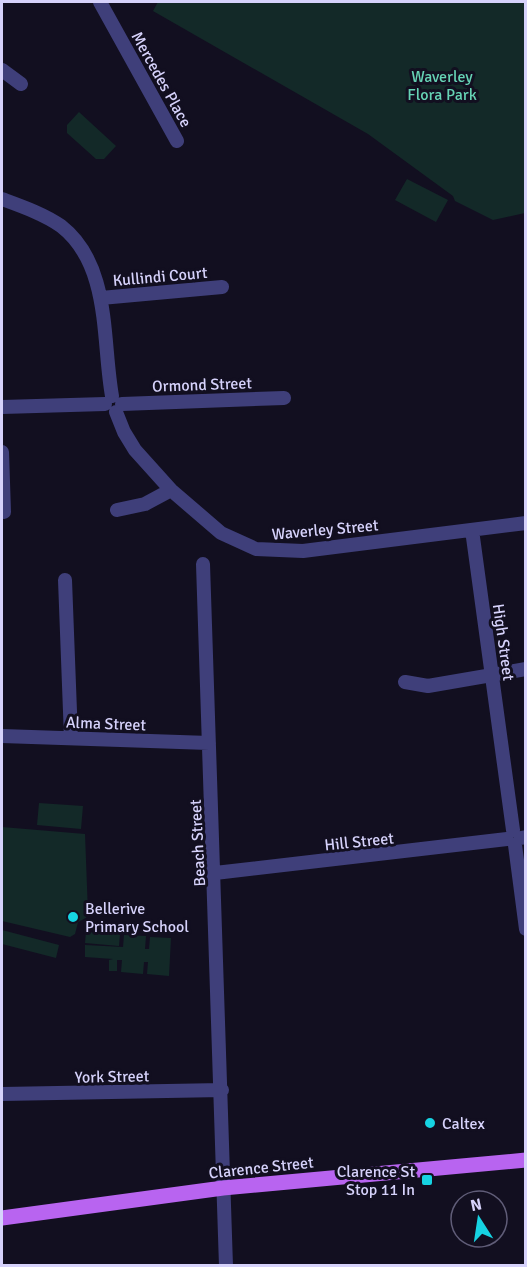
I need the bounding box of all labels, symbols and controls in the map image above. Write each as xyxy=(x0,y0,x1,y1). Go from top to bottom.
street label: Mercedes Place xyxy=(127,28,196,131)
park label: Waverley Flora Park xyxy=(407,67,477,105)
street label: Kullindi Court xyxy=(112,263,209,291)
street label: Ormond Street xyxy=(152,373,253,397)
street label: Waverley Street xyxy=(271,515,380,545)
street label: High Street xyxy=(488,602,518,682)
street label: Alma Street xyxy=(65,713,147,735)
street label: Beach Street xyxy=(186,798,210,887)
street label: Hill Street xyxy=(323,828,395,856)
place label: Bellerive Primary School xyxy=(85,899,189,937)
marker: Bellerive Primary School xyxy=(66,910,80,924)
street label: York Street xyxy=(75,1066,150,1088)
place label: Caltex xyxy=(442,1114,486,1134)
marker: Caltex xyxy=(423,1116,437,1130)
street label: Clarence Street xyxy=(208,1152,315,1183)
place label: Clarence St Stop 11 In xyxy=(337,1162,415,1200)
marker: Clarence St Stop 11 In xyxy=(420,1173,434,1187)
north arrow xyxy=(449,1189,509,1249)
text: N xyxy=(469,1194,484,1216)

